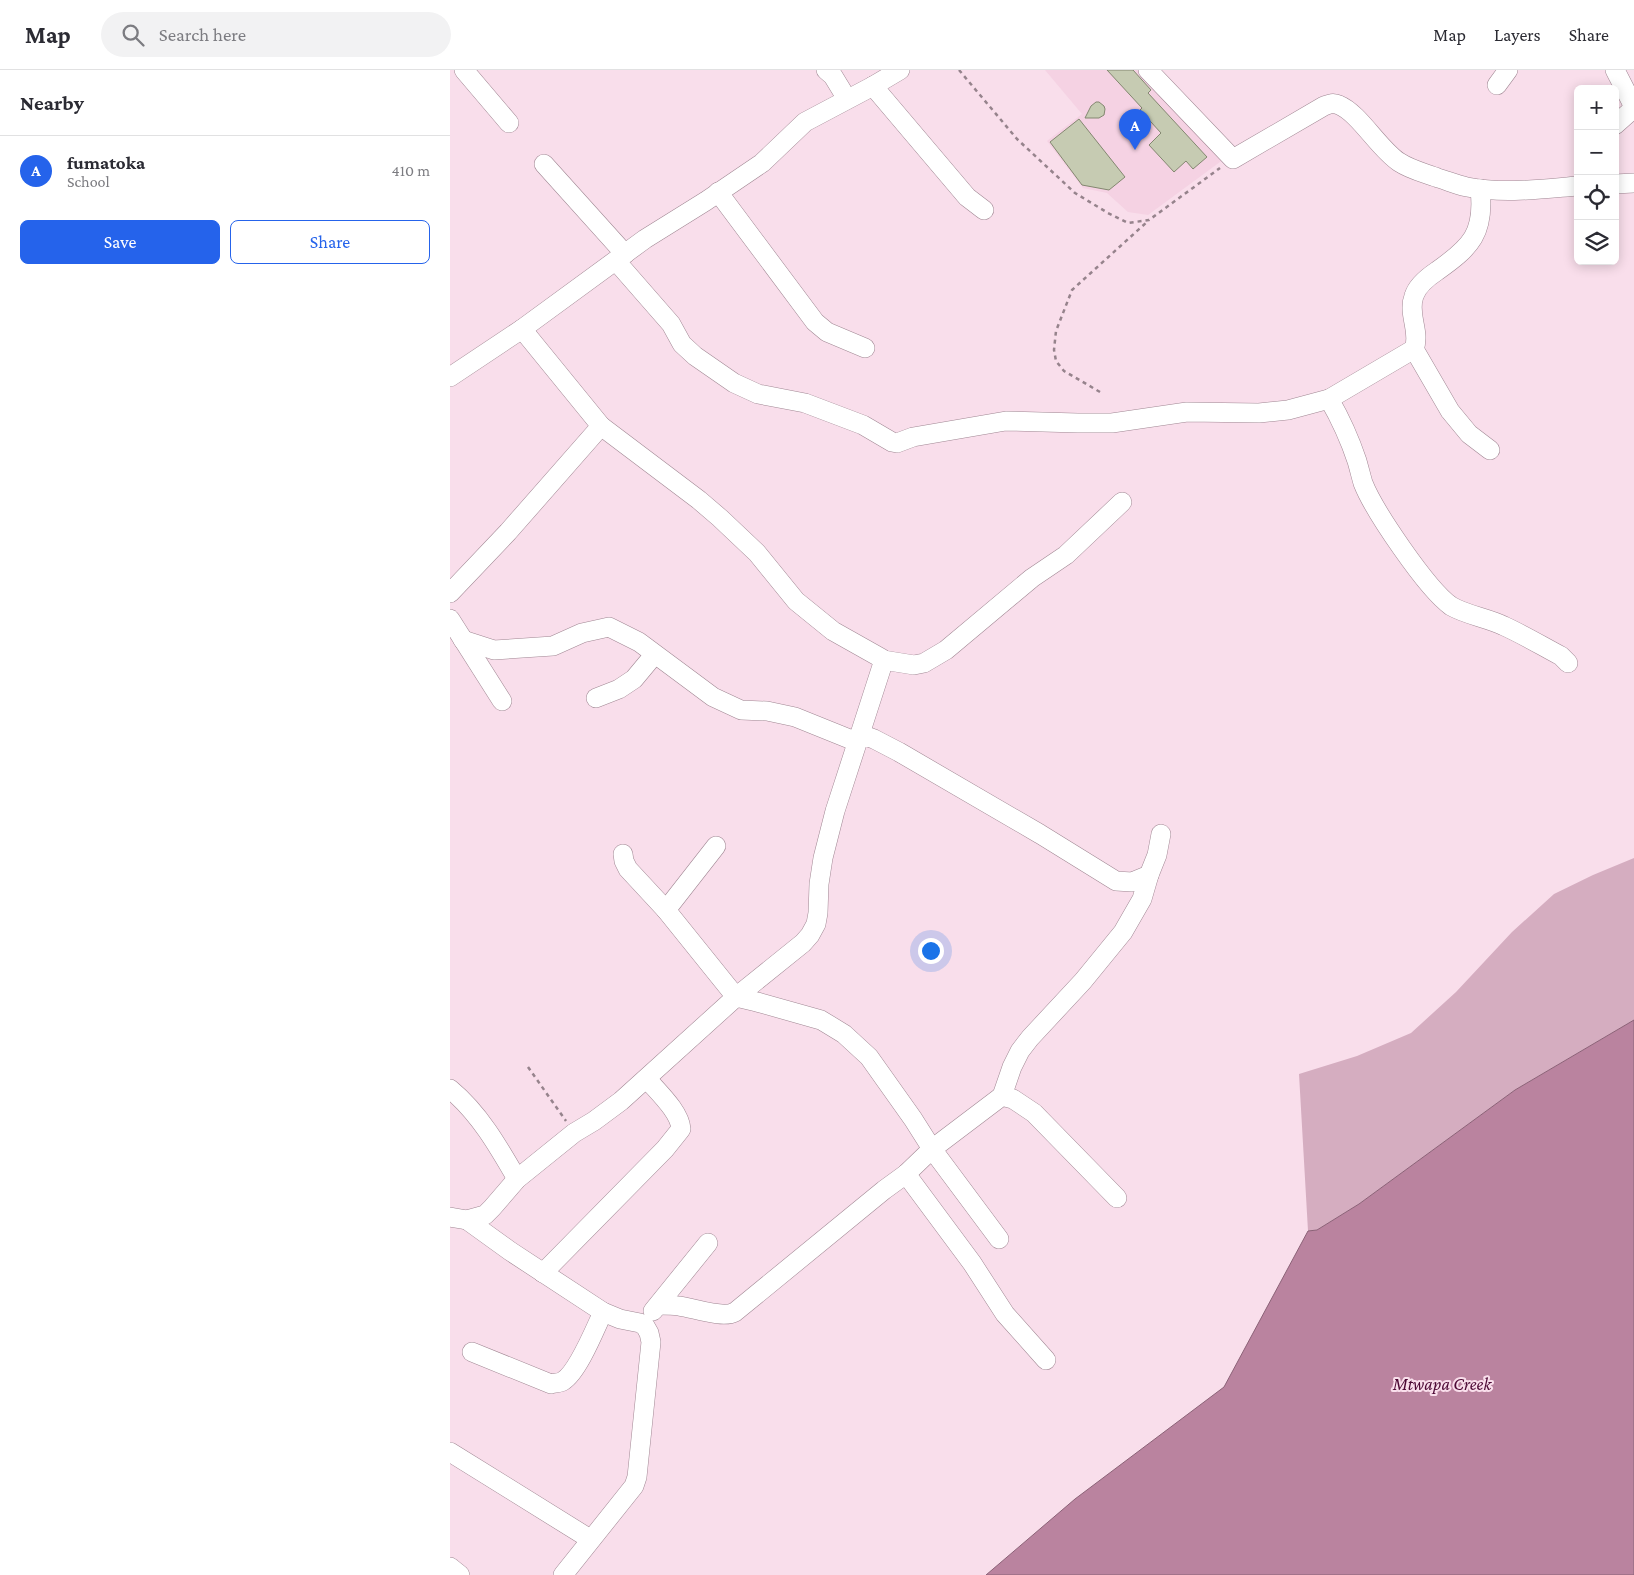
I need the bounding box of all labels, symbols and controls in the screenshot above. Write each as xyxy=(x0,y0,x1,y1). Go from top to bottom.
search box xyxy=(101,12,451,57)
text: Map xyxy=(25,21,71,48)
icon: search xyxy=(119,21,147,49)
text: Search here xyxy=(159,24,246,45)
text: Map xyxy=(1433,25,1466,45)
text: Layers xyxy=(1494,25,1541,45)
text: Share xyxy=(1569,25,1609,45)
map controls xyxy=(1574,85,1619,265)
button: + xyxy=(1574,85,1619,130)
text: Nearby xyxy=(20,91,84,115)
pin: A xyxy=(1119,109,1151,150)
button: − xyxy=(1574,130,1619,175)
text: fumatoka xyxy=(67,152,145,173)
text: A xyxy=(31,162,41,179)
text: 410 m xyxy=(392,162,430,179)
text: School xyxy=(67,173,110,190)
button: locate xyxy=(1574,175,1619,220)
button: Save xyxy=(20,220,220,264)
button: Share xyxy=(230,220,430,264)
button: layers xyxy=(1574,220,1619,265)
your location xyxy=(918,938,944,964)
water label: Mtwapa Creek xyxy=(1392,1374,1492,1394)

